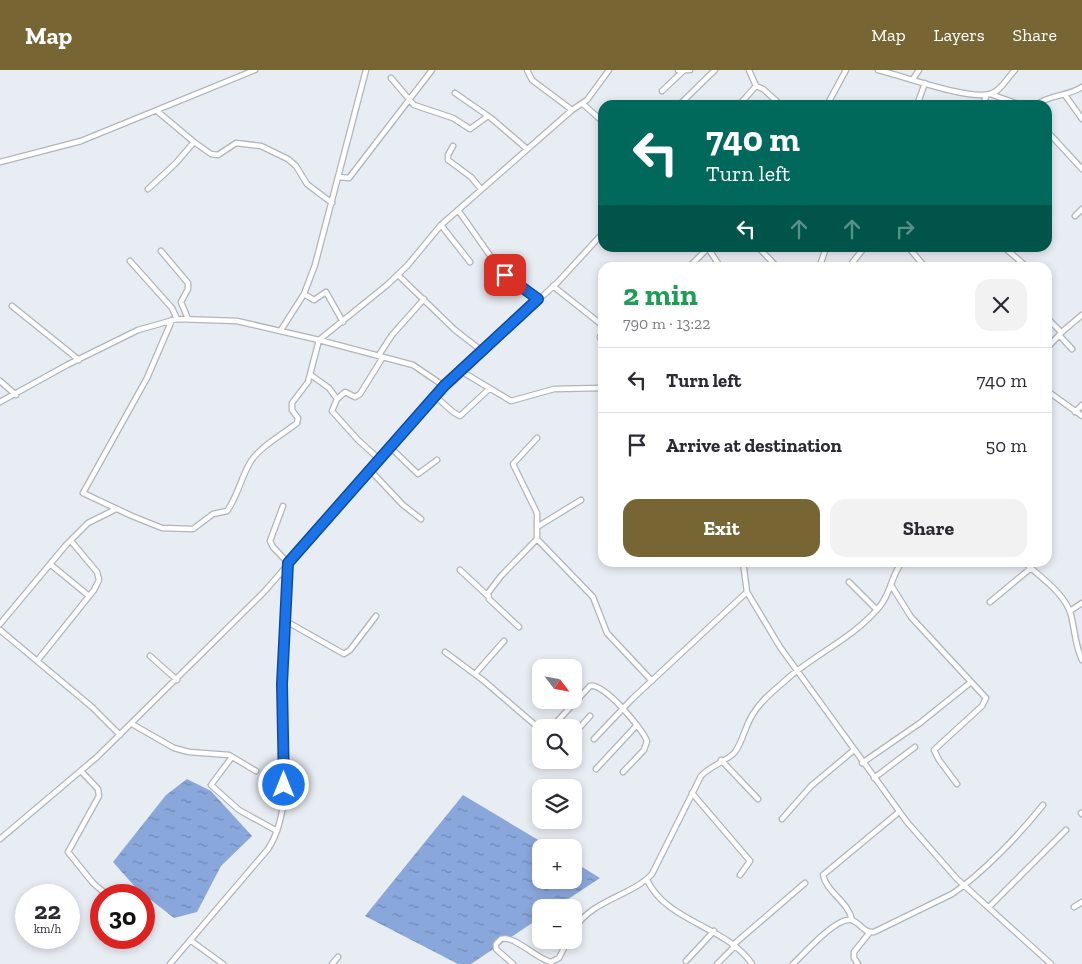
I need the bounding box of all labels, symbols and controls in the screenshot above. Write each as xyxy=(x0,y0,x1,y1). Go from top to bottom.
text: Map xyxy=(25,21,72,50)
text: Map xyxy=(871,24,906,46)
text: Layers xyxy=(934,24,985,46)
text: Share xyxy=(1013,24,1057,46)
text: 740 m xyxy=(706,118,800,160)
icon: left xyxy=(623,120,688,185)
text: Turn left xyxy=(706,160,790,187)
icon: left xyxy=(732,215,760,243)
icon: ahead xyxy=(785,215,813,243)
icon: ahead xyxy=(838,215,866,243)
icon: right xyxy=(891,215,919,243)
pin xyxy=(484,254,526,296)
icon: arrive xyxy=(491,261,519,289)
text: 2 min xyxy=(623,277,698,313)
button: close xyxy=(975,279,1027,331)
text: 790 m · 13:22 xyxy=(623,314,711,333)
icon: left xyxy=(623,366,651,394)
text: Turn left xyxy=(666,369,741,392)
text: 740 m xyxy=(977,369,1027,392)
icon: arrive xyxy=(623,431,651,459)
text: Arrive at destination xyxy=(666,434,842,457)
text: 50 m xyxy=(986,434,1027,457)
button: Exit xyxy=(623,499,820,557)
button: Share xyxy=(830,499,1027,557)
north arrow xyxy=(532,659,582,709)
map controls xyxy=(532,659,582,949)
button: search xyxy=(532,719,582,769)
position arrow xyxy=(257,758,309,810)
button: layers xyxy=(532,779,582,829)
button: + xyxy=(532,839,582,889)
speed limit sign: 30 xyxy=(90,884,155,949)
text: 22 xyxy=(34,895,61,925)
button: − xyxy=(532,899,582,949)
text: km/h xyxy=(34,922,61,936)

